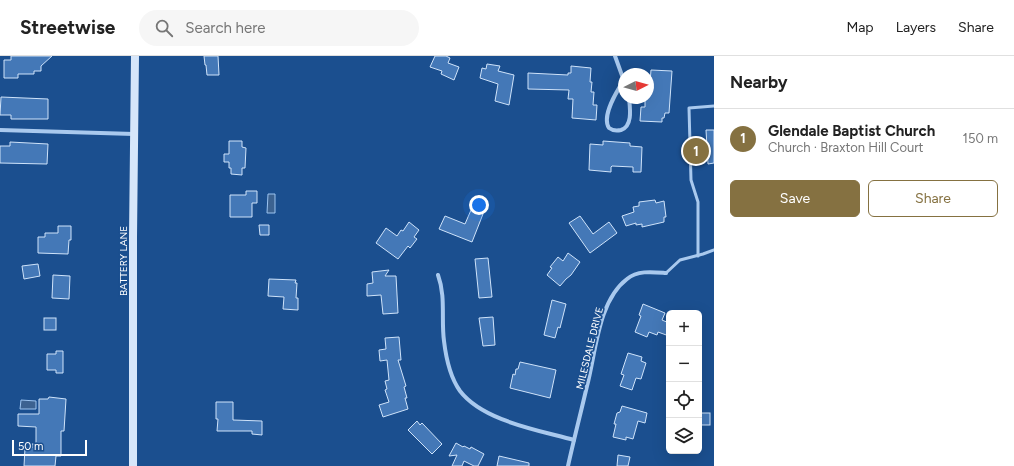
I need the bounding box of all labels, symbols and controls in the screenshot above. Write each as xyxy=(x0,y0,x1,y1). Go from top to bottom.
search box xyxy=(139,10,419,46)
text: Streetwise xyxy=(20,16,115,39)
icon: search xyxy=(153,17,175,39)
text: Search here xyxy=(185,19,265,37)
text: Map xyxy=(846,19,874,36)
text: Layers xyxy=(896,19,936,36)
text: Share xyxy=(958,19,994,36)
north arrow xyxy=(618,68,654,104)
text: Nearby xyxy=(730,72,788,92)
text: Glendale Baptist Church xyxy=(768,122,935,140)
text: 1 xyxy=(740,131,746,146)
text: 150 m xyxy=(963,131,998,146)
pin: 1 xyxy=(683,136,709,166)
text: Church · Braxton Hill Court xyxy=(768,140,924,155)
button: Save xyxy=(730,180,860,217)
button: Share xyxy=(868,180,998,217)
your location xyxy=(469,195,489,215)
street label: BATTERY LANE xyxy=(117,226,130,296)
street label: MILESDALE DRIVE xyxy=(573,306,606,391)
map controls xyxy=(666,310,702,454)
button: + xyxy=(666,310,702,346)
button: − xyxy=(666,346,702,382)
button: locate xyxy=(666,382,702,418)
button: layers xyxy=(666,418,702,454)
scale bar xyxy=(12,438,87,457)
text: 50 m xyxy=(18,440,43,453)

